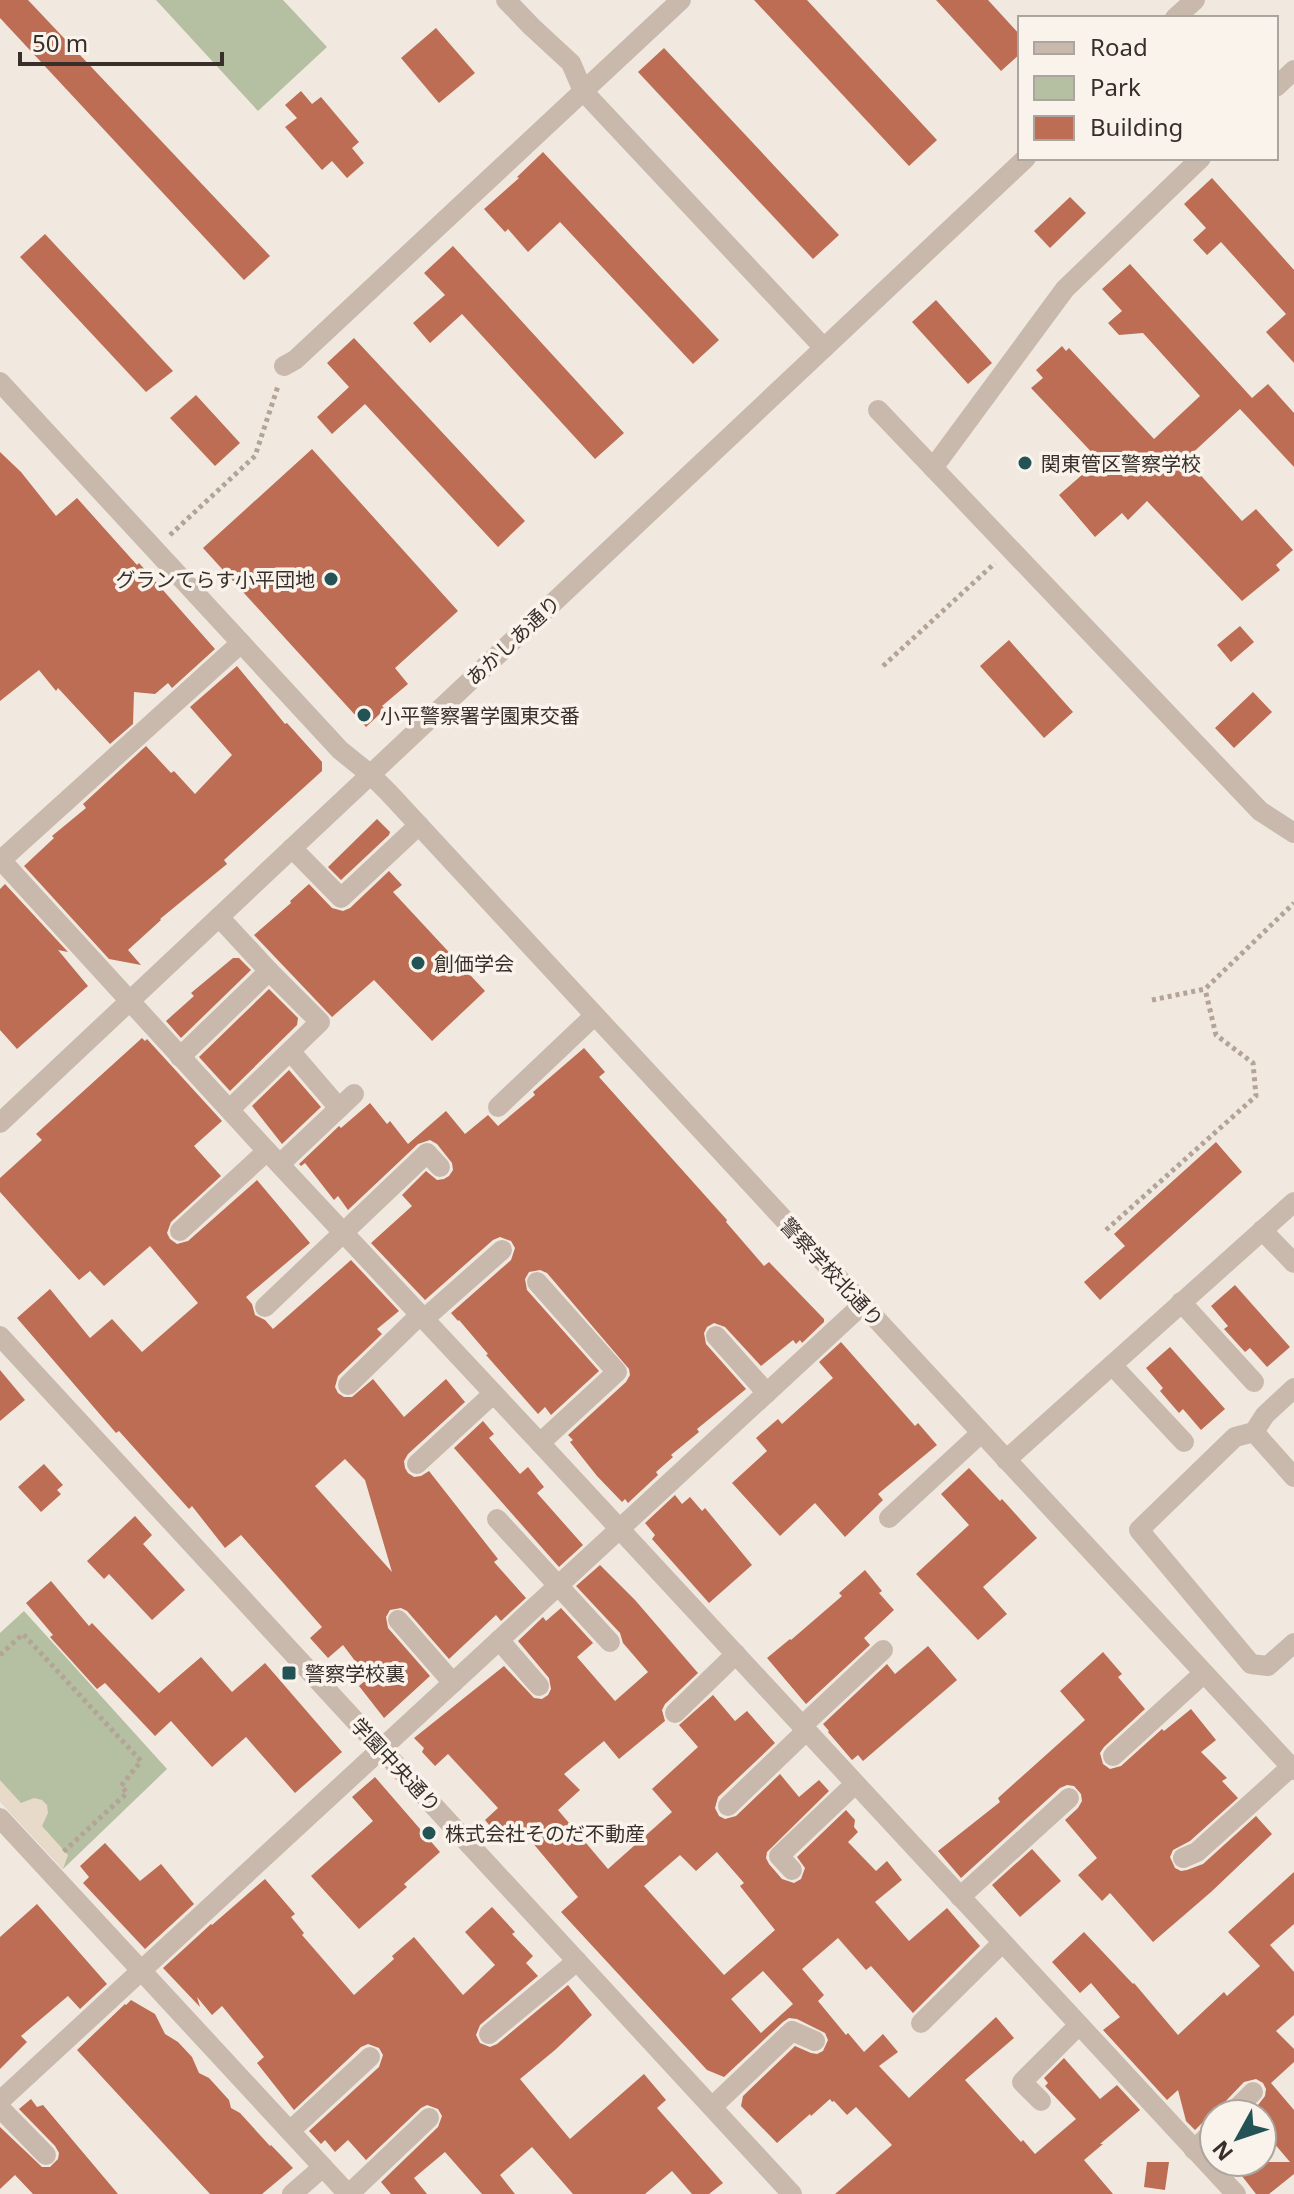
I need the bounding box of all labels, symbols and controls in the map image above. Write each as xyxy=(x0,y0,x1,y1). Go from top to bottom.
scale bar xyxy=(20,16,222,66)
legend xyxy=(1018,16,1278,160)
text: 50 m xyxy=(32,26,88,59)
text: Road xyxy=(1090,30,1148,63)
text: Park xyxy=(1090,70,1141,103)
text: Building xyxy=(1090,110,1183,143)
place label: 関東管区警察学校 xyxy=(1041,450,1201,477)
marker: 関東管区警察学校 xyxy=(1016,454,1034,472)
place label: グランてらす小平団地 xyxy=(115,566,315,593)
marker: グランてらす小平団地 xyxy=(322,570,340,588)
street label: あかしあ通り xyxy=(460,589,566,691)
place label: 小平警察署学園東交番 xyxy=(380,702,580,729)
marker: 小平警察署学園東交番 xyxy=(355,706,373,724)
place label: 創価学会 xyxy=(434,950,514,977)
marker: 創価学会 xyxy=(409,954,427,972)
street label: 警察学校北通り xyxy=(774,1212,890,1332)
place label: 警察学校裏 xyxy=(305,1660,405,1687)
marker: 警察学校裏 xyxy=(280,1664,298,1682)
street label: 学園中央通り xyxy=(345,1712,447,1818)
place label: 株式会社そのだ不動産 xyxy=(445,1820,645,1847)
marker: 株式会社そのだ不動産 xyxy=(420,1824,438,1842)
north arrow xyxy=(1198,2098,1278,2178)
text: N xyxy=(1205,2135,1239,2168)

